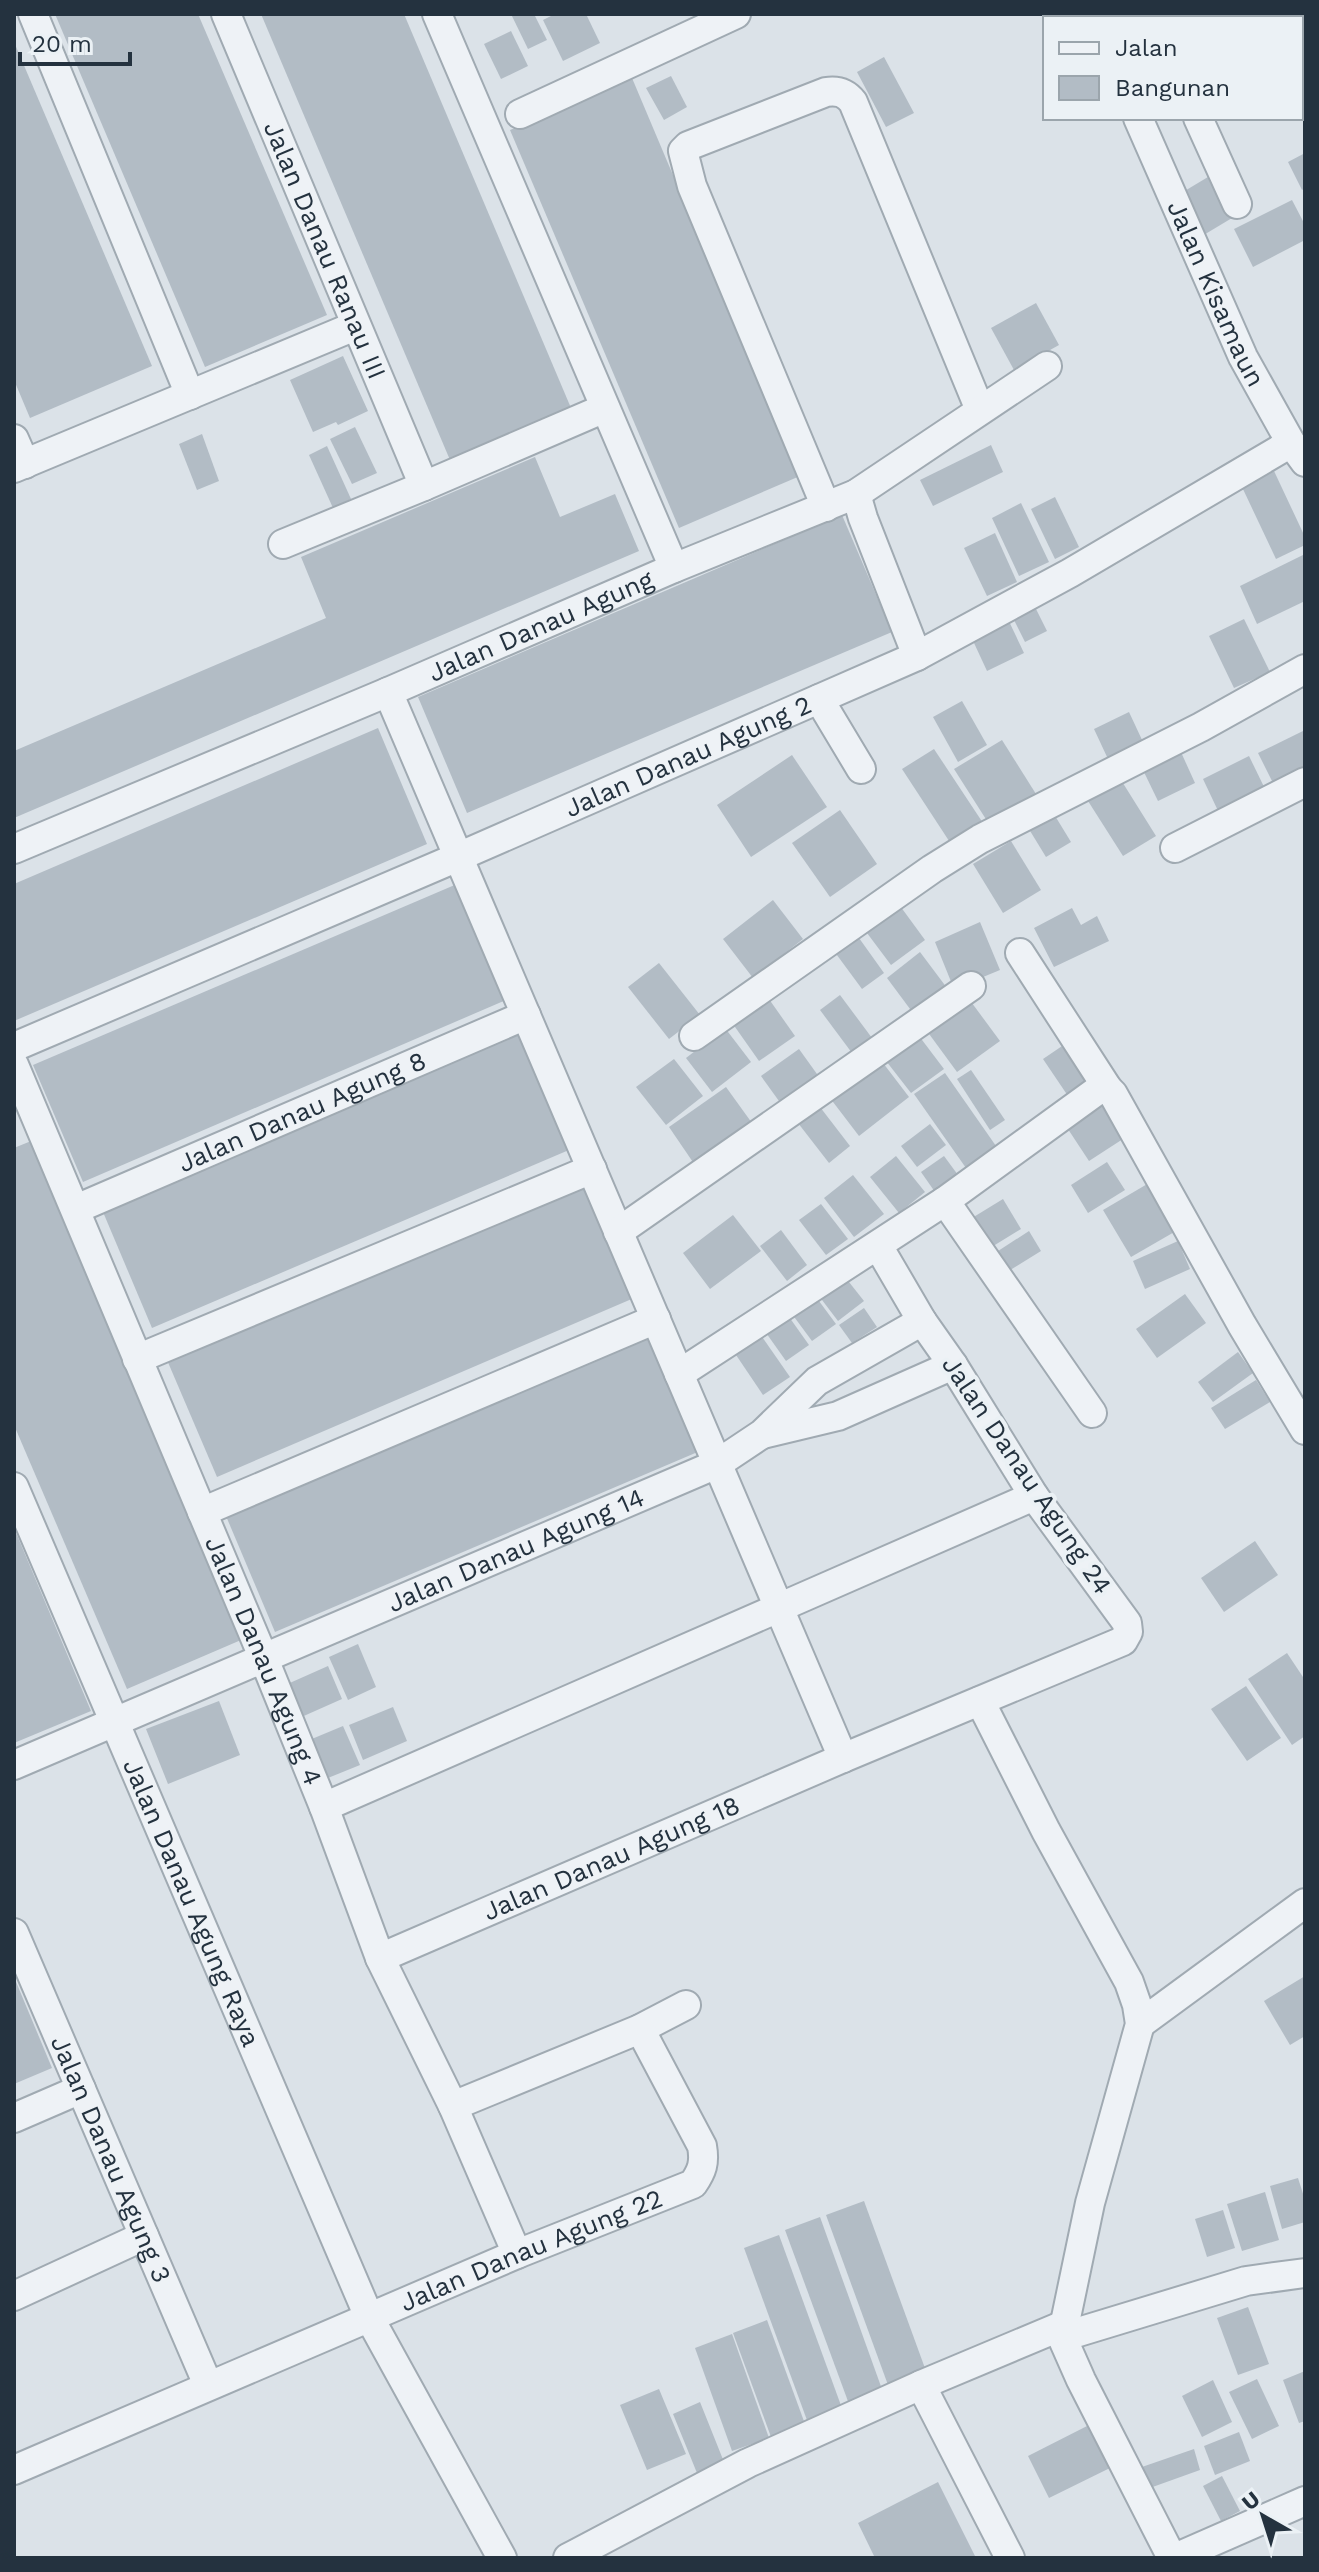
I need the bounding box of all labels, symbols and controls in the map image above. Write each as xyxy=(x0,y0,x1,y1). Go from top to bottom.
scale bar xyxy=(20,16,130,66)
legend xyxy=(1043,16,1303,120)
text: 20 m xyxy=(32,30,92,58)
text: Jalan xyxy=(1115,34,1178,62)
text: Bangunan xyxy=(1115,74,1230,102)
street label: Jalan Danau Ranau III xyxy=(258,117,392,383)
street label: Jalan Kisamaun xyxy=(1161,196,1271,392)
street label: Jalan Danau Agung xyxy=(424,564,658,688)
street label: Jalan Danau Agung 2 xyxy=(560,689,816,823)
street label: Jalan Danau Agung 8 xyxy=(173,1045,430,1178)
street label: Jalan Danau Agung 24 xyxy=(936,1350,1118,1600)
street label: Jalan Danau Agung 14 xyxy=(383,1482,649,1618)
street label: Jalan Danau Agung 4 xyxy=(199,1532,329,1790)
street label: Jalan Danau Agung Raya xyxy=(117,1754,267,2051)
street label: Jalan Danau Agung 18 xyxy=(479,1790,744,1927)
street label: Jalan Danau Agung 3 xyxy=(45,2031,177,2287)
street label: Jalan Danau Agung 22 xyxy=(395,2183,667,2317)
north arrow xyxy=(1223,2476,1303,2556)
text: U xyxy=(1237,2486,1265,2515)

